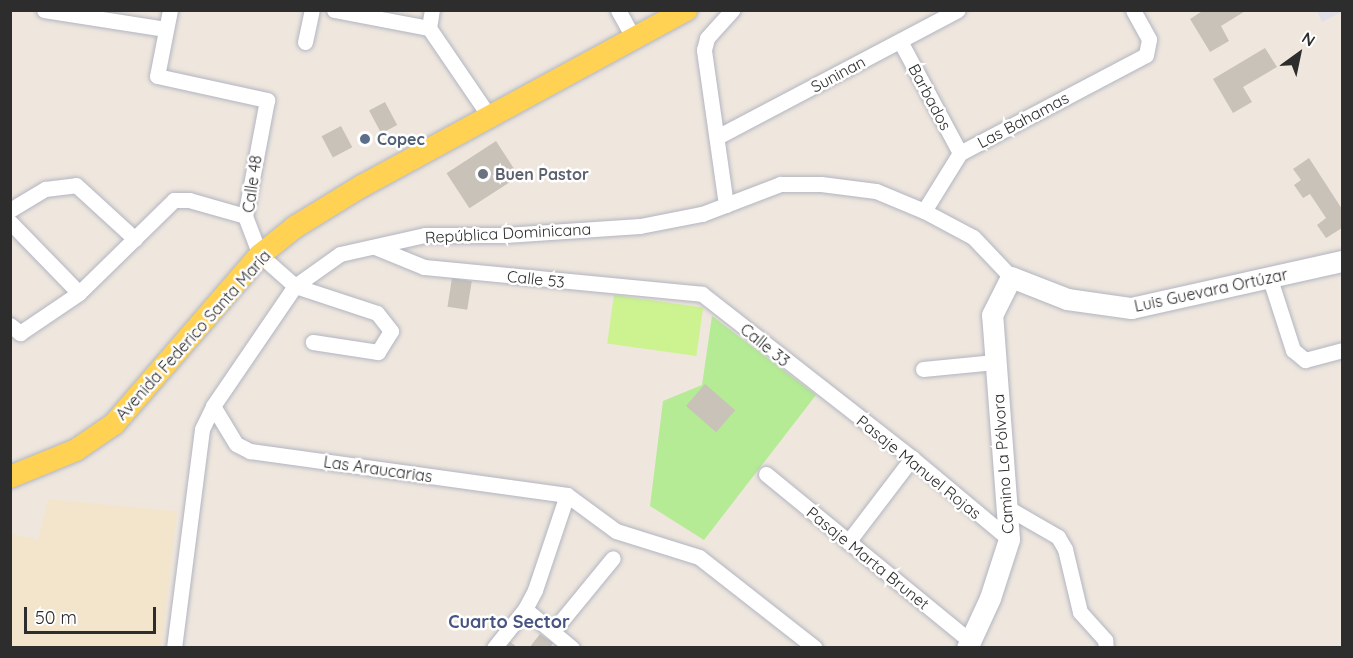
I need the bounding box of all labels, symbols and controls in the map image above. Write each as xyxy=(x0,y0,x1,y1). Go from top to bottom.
north arrow xyxy=(1269,24,1329,84)
text: N xyxy=(1298,27,1319,50)
street label: Suninan xyxy=(807,52,869,96)
street label: Barbados xyxy=(904,60,956,134)
street label: Las Bahamas xyxy=(974,88,1072,152)
place label: Copec xyxy=(377,129,425,149)
marker: Copec xyxy=(358,132,372,146)
street label: Calle 48 xyxy=(238,154,266,214)
place label: Buen Pastor xyxy=(495,164,589,184)
marker: Buen Pastor xyxy=(476,167,490,181)
street label: República Dominicana xyxy=(424,219,592,247)
street label: Avenida Federico Santa María xyxy=(112,246,274,424)
street label: Luis Guevara Ortúzar xyxy=(1132,264,1290,316)
street label: Calle 53 xyxy=(506,266,566,292)
street label: Calle 33 xyxy=(737,319,793,371)
street label: Camino La Pólvora xyxy=(989,393,1017,535)
street label: Pasaje Manuel Rojas xyxy=(853,411,985,523)
street label: Las Araucarias xyxy=(322,452,434,486)
street label: Pasaje Marta Brunet xyxy=(803,503,933,613)
scale bar xyxy=(27,595,159,633)
text: 50 m xyxy=(35,606,77,629)
district label: Cuarto Sector xyxy=(448,611,570,633)

